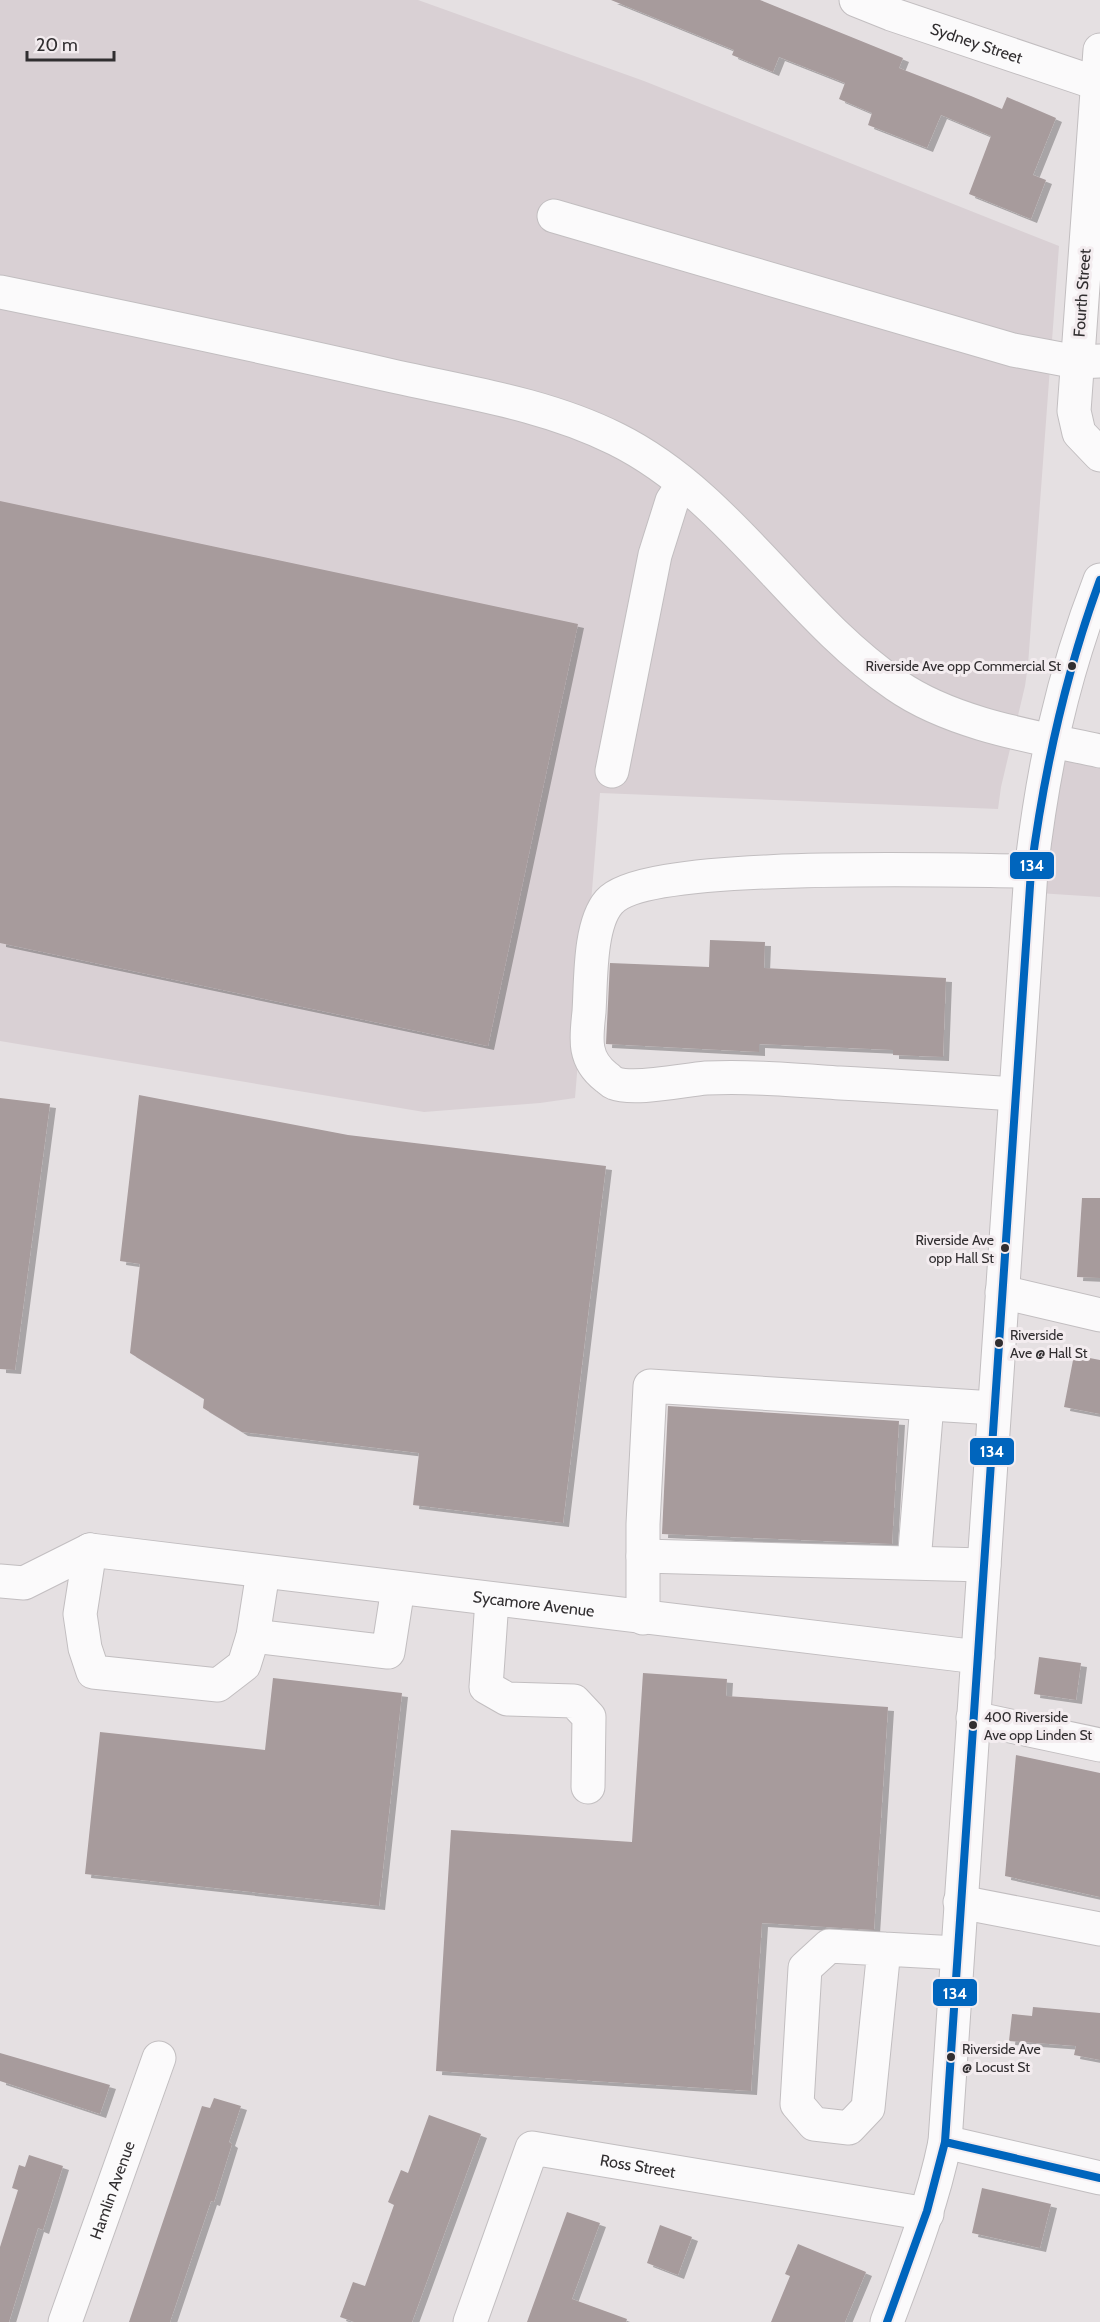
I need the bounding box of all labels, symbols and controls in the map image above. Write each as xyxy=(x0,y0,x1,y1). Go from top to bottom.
street label: Sydney Street xyxy=(928,19,1026,67)
scale bar xyxy=(27,24,114,62)
text: 20 m xyxy=(36,34,78,56)
street label: Fourth Street xyxy=(1069,247,1095,338)
place label: Riverside Ave opp Commercial St xyxy=(866,657,1061,675)
marker: Riverside Ave opp Commercial St xyxy=(1066,660,1078,672)
line badge: 134 xyxy=(1009,851,1055,880)
text: 134 xyxy=(1020,856,1044,875)
place label: Riverside Ave opp Hall St xyxy=(915,1231,994,1267)
marker: Riverside Ave opp Hall St xyxy=(999,1242,1011,1254)
place label: Riverside Ave @ Hall St xyxy=(1010,1326,1088,1362)
marker: Riverside Ave @ Hall St xyxy=(993,1337,1005,1349)
line badge: 134 xyxy=(969,1437,1015,1466)
text: 134 xyxy=(980,1442,1004,1461)
street label: Sycamore Avenue xyxy=(472,1587,596,1620)
place label: 400 Riverside Ave opp Linden St xyxy=(984,1708,1092,1744)
marker: 400 Riverside Ave opp Linden St xyxy=(967,1719,979,1731)
line badge: 134 xyxy=(932,1978,978,2007)
text: 134 xyxy=(943,1984,967,2003)
place label: Riverside Ave @ Locust St xyxy=(962,2040,1041,2076)
marker: Riverside Ave @ Locust St xyxy=(945,2051,957,2063)
street label: Hamlin Avenue xyxy=(86,2138,138,2242)
street label: Ross Street xyxy=(599,2150,678,2181)

